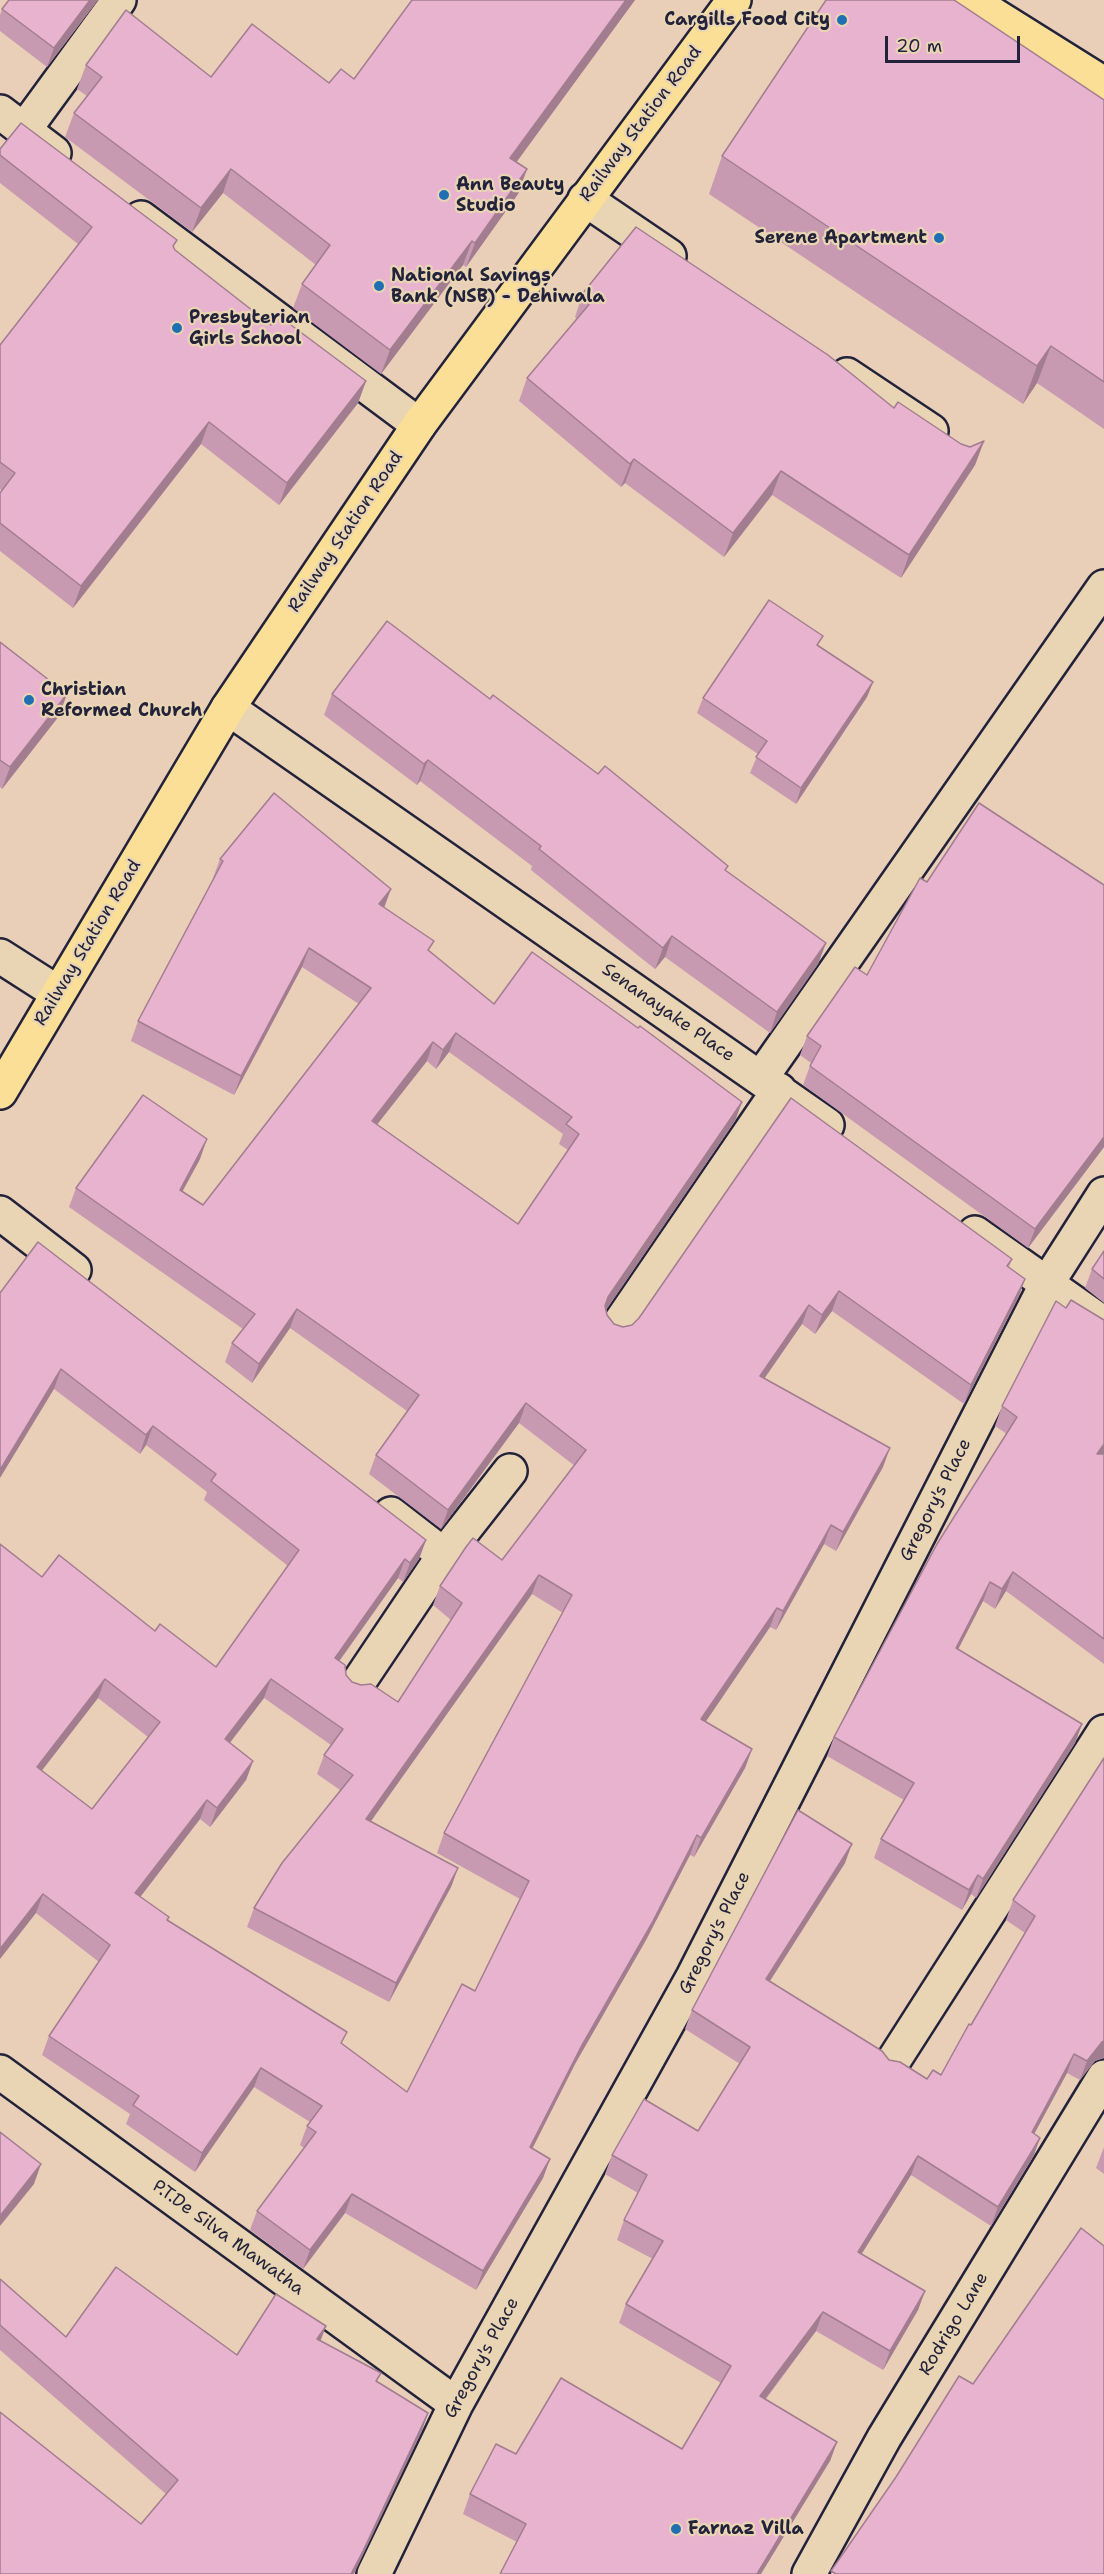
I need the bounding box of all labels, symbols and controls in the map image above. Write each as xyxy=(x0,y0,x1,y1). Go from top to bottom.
place label: Cargills Food City xyxy=(664,9,830,31)
marker: Cargills Food City xyxy=(835,13,849,27)
scale bar xyxy=(888,24,1023,62)
text: 20 m xyxy=(896,34,942,58)
street label: Railway Station Road xyxy=(575,42,707,206)
place label: Ann Beauty Studio xyxy=(456,174,565,216)
marker: Ann Beauty Studio xyxy=(437,188,451,202)
place label: Serene Apartment xyxy=(755,227,927,249)
marker: Serene Apartment xyxy=(932,231,946,245)
place label: National Savings Bank (NSB) - Dehiwala xyxy=(391,265,605,308)
marker: National Savings Bank (NSB) - Dehiwala xyxy=(372,279,386,293)
place label: Presbyterian Girls School xyxy=(189,307,310,350)
marker: Presbyterian Girls School xyxy=(170,321,184,335)
street label: Railway Station Road xyxy=(284,447,408,617)
place label: Christian Reformed Church xyxy=(41,679,202,722)
marker: Christian Reformed Church xyxy=(22,693,36,707)
street label: Railway Station Road xyxy=(30,856,146,1030)
street label: Senanayake Place xyxy=(597,959,739,1067)
street label: Gregory's Place xyxy=(896,1435,976,1565)
street label: Gregory's Place xyxy=(675,1868,755,1998)
street label: P.T.De Silva Mawatha xyxy=(148,2176,308,2300)
street label: Rodrigo Lane xyxy=(915,2268,993,2380)
street label: Gregory's Place xyxy=(440,2294,524,2422)
place label: Farnaz Villa xyxy=(688,2518,804,2540)
marker: Farnaz Villa xyxy=(669,2522,683,2536)

